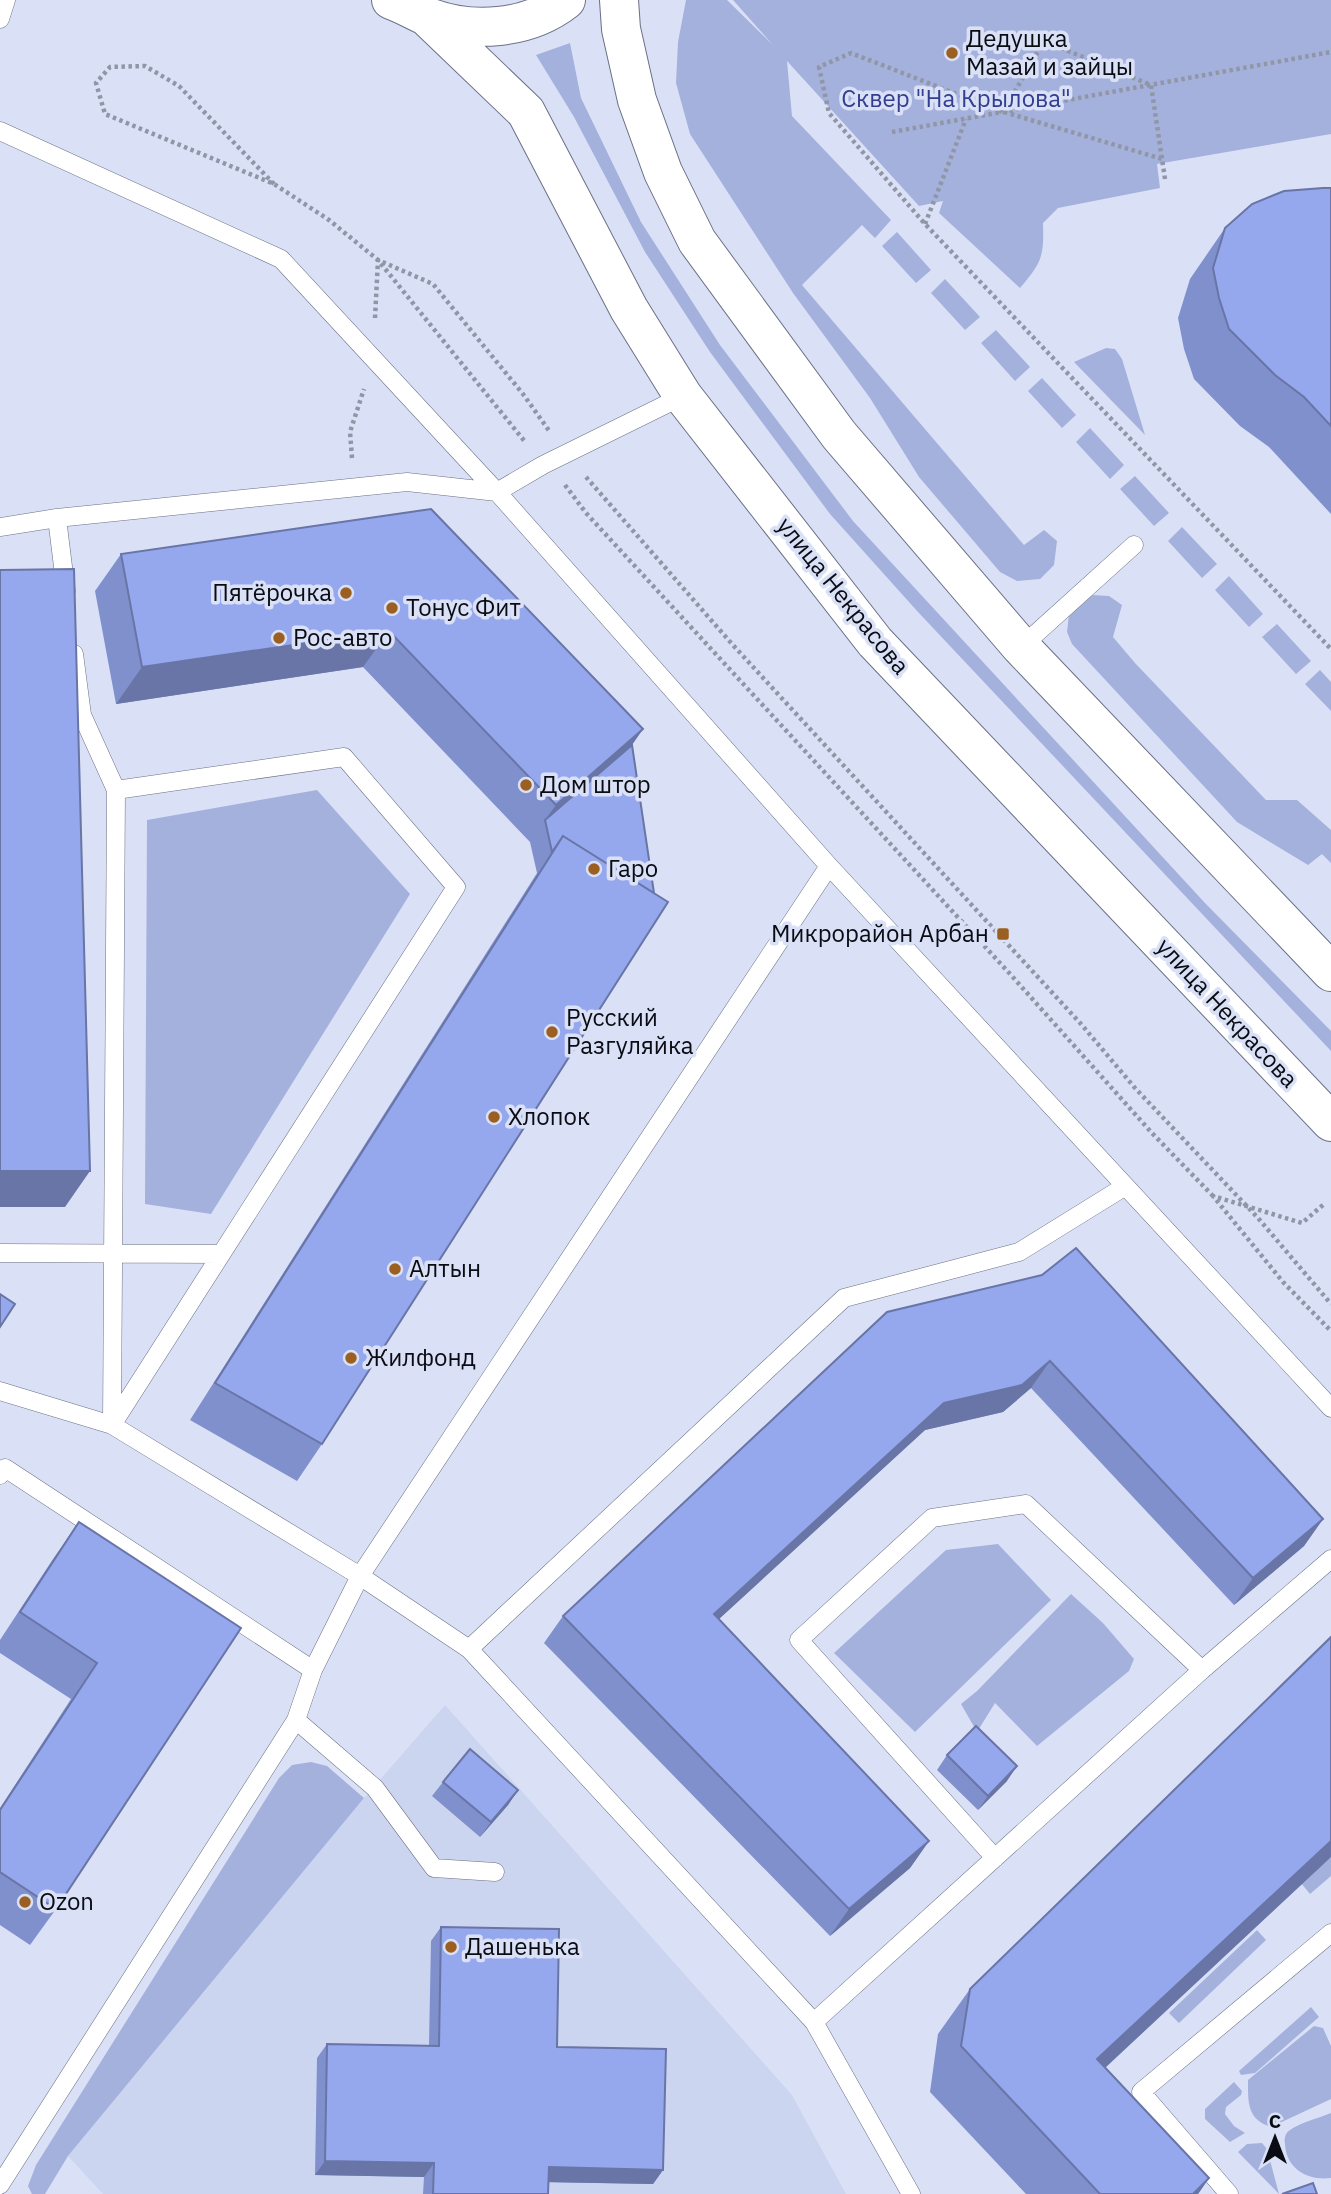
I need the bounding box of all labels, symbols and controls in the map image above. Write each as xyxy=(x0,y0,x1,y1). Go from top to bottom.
place label: Дедушка Мазай и зайцы xyxy=(966,22,1133,82)
marker: Дедушка Мазай и зайцы xyxy=(944,45,960,61)
park label: Сквер "На Крылова" xyxy=(841,82,1071,114)
street label: улица Некрасова xyxy=(770,510,917,681)
place label: Пятёрочка xyxy=(212,576,332,608)
marker: Пятёрочка xyxy=(338,585,354,601)
place label: Тонус Фит xyxy=(406,591,521,623)
marker: Тонус Фит xyxy=(384,600,400,616)
place label: Рос-авто xyxy=(293,621,393,653)
marker: Рос-авто xyxy=(271,630,287,646)
place label: Дом штор xyxy=(540,768,651,800)
marker: Дом штор xyxy=(518,777,534,793)
place label: Гаро xyxy=(608,852,658,884)
marker: Гаро xyxy=(586,861,602,877)
place label: Микрорайон Арбан xyxy=(771,917,989,949)
marker: Микрорайон Арбан xyxy=(995,926,1011,942)
street label: улица Некрасова xyxy=(1150,931,1306,1094)
place label: Русский Разгуляйка xyxy=(566,1001,694,1061)
marker: Русский Разгуляйка xyxy=(544,1024,560,1040)
place label: Хлопок xyxy=(508,1100,590,1132)
marker: Хлопок xyxy=(486,1109,502,1125)
place label: Алтын xyxy=(409,1252,481,1284)
marker: Алтын xyxy=(387,1261,403,1277)
place label: Жилфонд xyxy=(365,1341,476,1373)
marker: Жилфонд xyxy=(343,1350,359,1366)
place label: Ozon xyxy=(39,1885,94,1917)
marker: Ozon xyxy=(17,1894,33,1910)
place label: Дашенька xyxy=(465,1930,580,1962)
marker: Дашенька xyxy=(443,1939,459,1955)
north arrow xyxy=(1240,2103,1310,2173)
text: С xyxy=(1269,2109,1281,2133)

